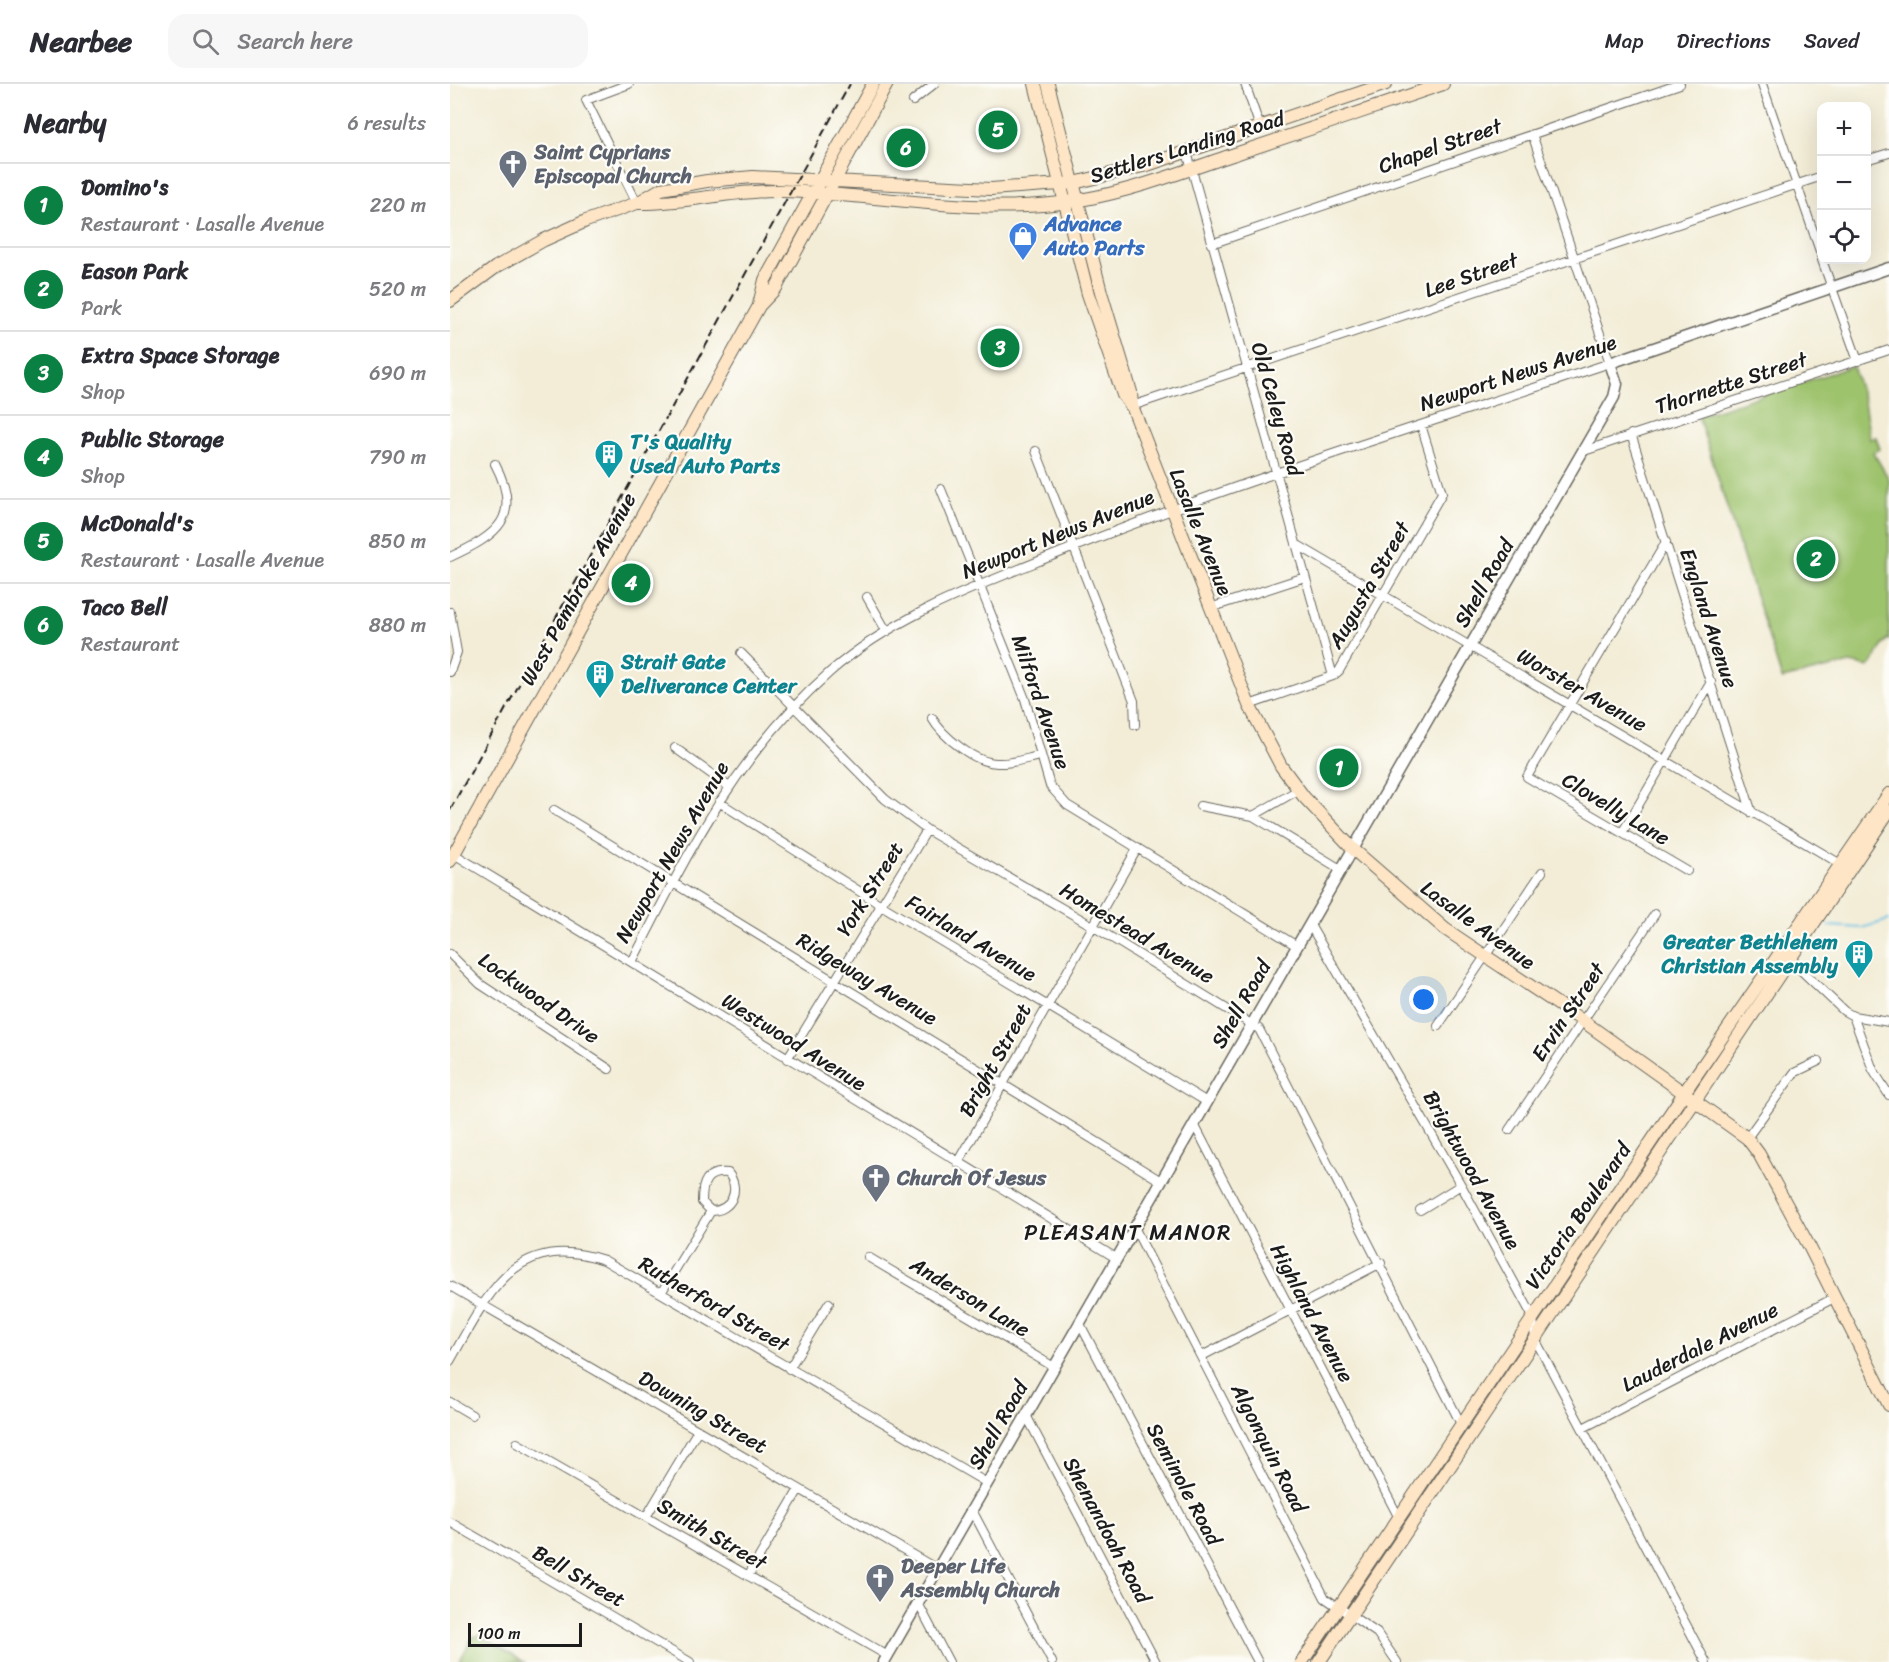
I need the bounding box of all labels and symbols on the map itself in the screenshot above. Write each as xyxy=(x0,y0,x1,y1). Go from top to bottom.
street label: Settlers Landing Road xyxy=(1085,99,1291,195)
street label: Chapel Street xyxy=(1373,107,1508,185)
pin: 5 xyxy=(978,108,1018,152)
pin: 6 xyxy=(886,126,926,170)
place label: Saint Cyprians Episcopal Church xyxy=(533,133,692,195)
church icon: Saint Cyprians Episcopal Church xyxy=(497,148,529,190)
place label: Advance Auto Parts xyxy=(1043,205,1146,267)
shop icon: Advance Auto Parts xyxy=(1007,220,1039,262)
street label: Lee Street xyxy=(1419,241,1525,309)
street label: Newport News Avenue xyxy=(1415,323,1621,423)
pin: 3 xyxy=(980,326,1020,370)
street label: Old Celey Road xyxy=(1240,337,1315,482)
street label: Thornette Street xyxy=(1650,340,1814,425)
place label: T's Quality Used Auto Parts xyxy=(630,423,780,485)
building icon: T's Quality Used Auto Parts xyxy=(593,438,625,480)
street label: Lasalle Avenue xyxy=(1158,462,1244,602)
street label: Newport News Avenue xyxy=(956,478,1160,590)
street label: West Pembroke Avenue xyxy=(509,485,647,693)
street label: Augusta Street xyxy=(1317,513,1422,657)
street label: Shell Road xyxy=(1443,530,1526,635)
pin: 2 xyxy=(1796,536,1836,582)
street label: England Avenue xyxy=(1668,543,1750,693)
pin: 4 xyxy=(612,560,651,606)
street label: Milford Avenue xyxy=(1000,629,1082,775)
street label: Worster Avenue xyxy=(1509,637,1655,743)
place label: Strait Gate Deliverance Center xyxy=(620,643,799,705)
building icon: Strait Gate Deliverance Center xyxy=(584,658,616,700)
pin: 1 xyxy=(1320,746,1358,790)
street label: Newport News Avenue xyxy=(604,754,740,950)
street label: Clovelly Lane xyxy=(1554,762,1678,857)
street label: York Street xyxy=(826,834,914,944)
street label: Lasalle Avenue xyxy=(1412,870,1544,980)
street label: Homestead Avenue xyxy=(1052,872,1222,995)
street label: Fairland Avenue xyxy=(898,884,1044,992)
street label: Ridgeway Avenue xyxy=(789,922,945,1036)
place label: Greater Bethlehem Christian Assembly xyxy=(1661,923,1839,985)
building icon: Greater Bethlehem Christian Assembly xyxy=(1843,938,1875,980)
street label: Lockwood Drive xyxy=(470,942,608,1054)
street label: Shell Road xyxy=(1200,951,1283,1056)
street label: Ervin Street xyxy=(1521,953,1616,1069)
street label: Westwood Avenue xyxy=(714,982,874,1102)
your location xyxy=(1409,985,1438,1014)
street label: Bright Street xyxy=(948,996,1042,1124)
street label: Brightwood Avenue xyxy=(1412,1083,1532,1257)
street label: Victoria Boulevard xyxy=(1514,1133,1643,1297)
place label: Church Of Jesus xyxy=(896,1159,1048,1197)
church icon: Church Of Jesus xyxy=(860,1162,892,1204)
district label: PLEASANT MANOR xyxy=(1024,1213,1232,1252)
street label: Highland Avenue xyxy=(1259,1236,1365,1390)
street label: Rutherford Street xyxy=(631,1245,798,1364)
street label: Anderson Lane xyxy=(901,1245,1038,1348)
street label: Lauderdale Avenue xyxy=(1615,1291,1786,1403)
street label: Downing Street xyxy=(631,1360,775,1464)
street label: Shell Road xyxy=(957,1372,1040,1477)
street label: Algonquin Road xyxy=(1219,1375,1319,1521)
street label: Seminole Road xyxy=(1136,1416,1233,1554)
street label: Shenandoah Road xyxy=(1052,1450,1163,1612)
street label: Smith Street xyxy=(650,1487,776,1582)
street label: Bell Street xyxy=(525,1534,633,1618)
place label: Deeper Life Assembly Church xyxy=(900,1547,1060,1609)
church icon: Deeper Life Assembly Church xyxy=(864,1562,896,1604)
scale bar xyxy=(468,1620,582,1648)

